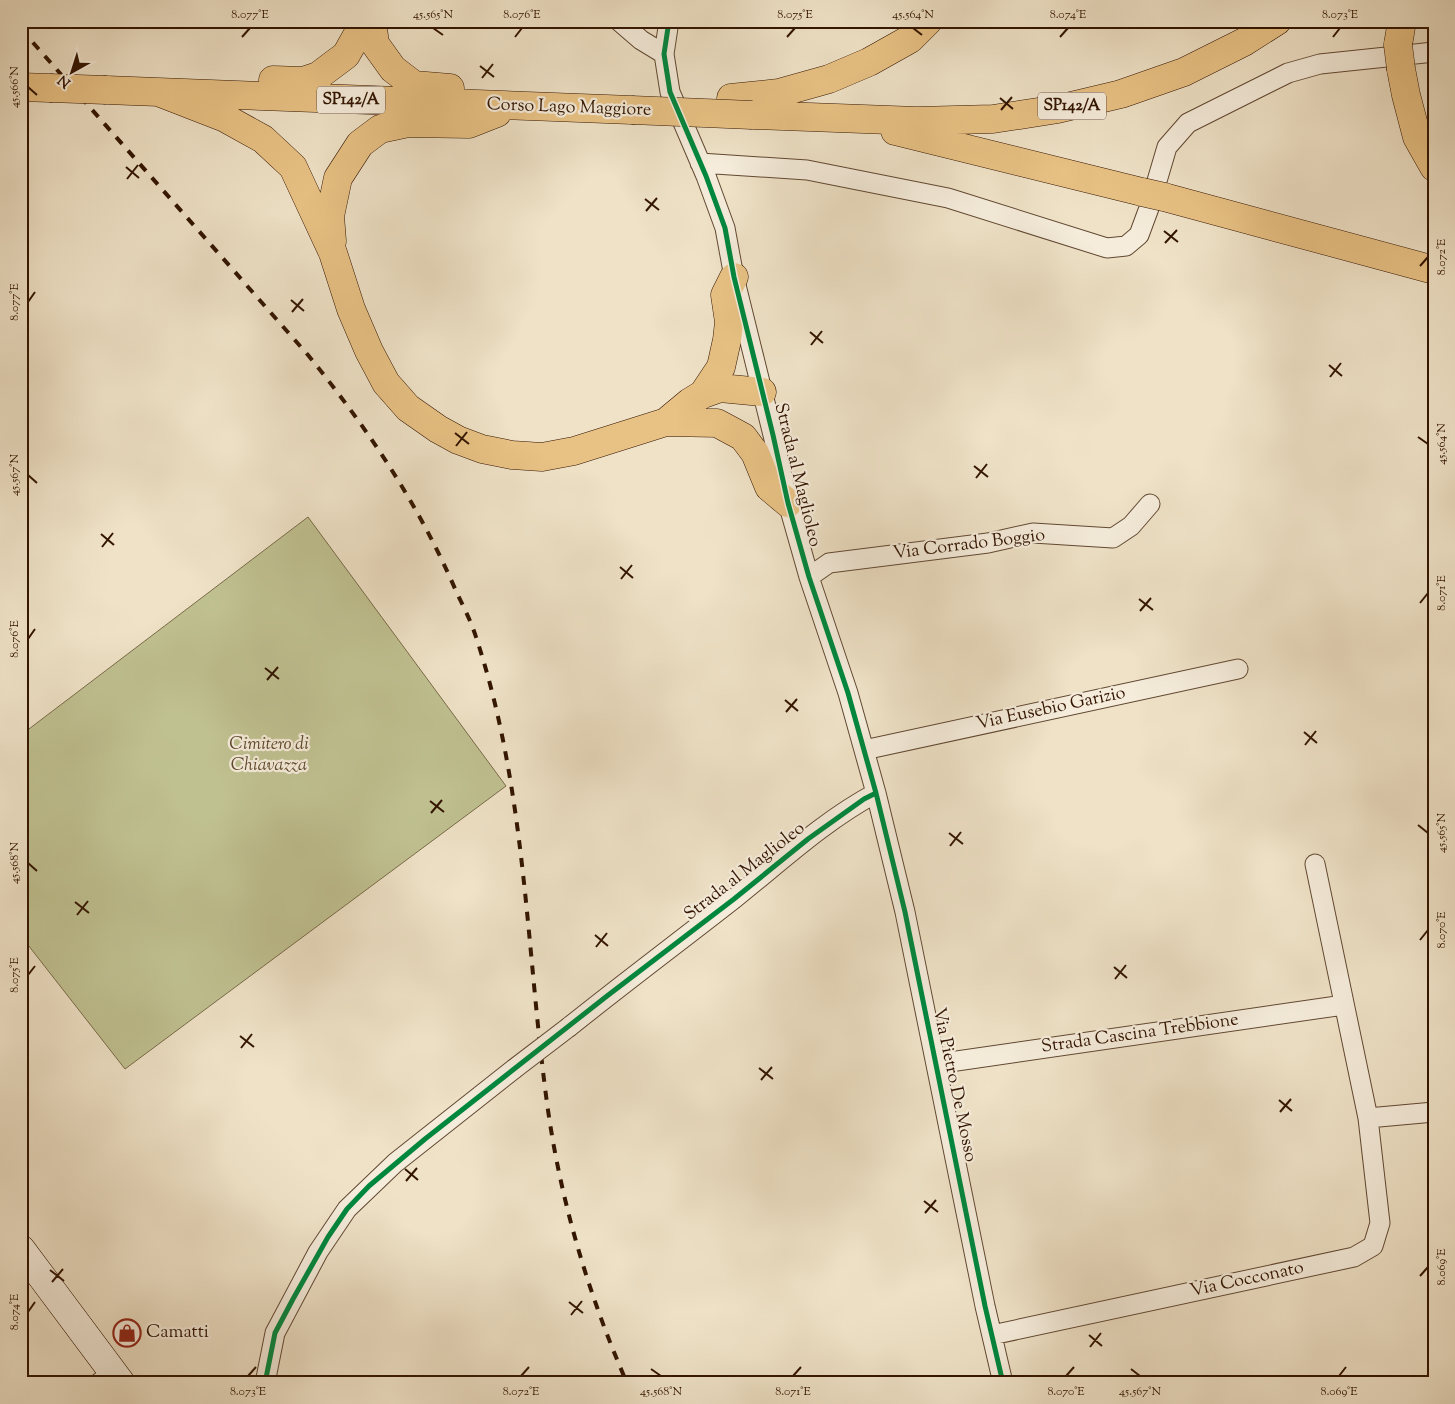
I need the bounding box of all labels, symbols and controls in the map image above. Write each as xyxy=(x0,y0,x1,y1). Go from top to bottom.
text: 8.077°E xyxy=(231,6,269,24)
text: 45.565°N xyxy=(413,6,453,24)
text: 8.076°E xyxy=(503,6,541,24)
text: 8.075°E xyxy=(777,6,813,24)
text: 45.564°N xyxy=(892,6,934,24)
text: 8.074°E xyxy=(1050,6,1087,24)
text: 8.073°E xyxy=(1322,6,1359,24)
north arrow xyxy=(48,48,98,98)
text: 45.566°N xyxy=(6,66,24,108)
text: N xyxy=(54,69,76,92)
road number: SP142/A xyxy=(317,86,385,114)
street label: Corso Lago Maggiore xyxy=(486,92,652,124)
road number: SP142/A xyxy=(1038,92,1106,120)
text: 8.072°E xyxy=(1433,238,1451,275)
text: 8.077°E xyxy=(6,283,24,321)
street label: Strada al Maglioleo xyxy=(767,400,827,550)
text: 45.564°N xyxy=(1433,423,1451,465)
text: 45.567°N xyxy=(6,454,24,496)
street label: Via Corrado Boggio xyxy=(891,523,1047,567)
text: 8.071°E xyxy=(1433,575,1451,611)
text: 8.076°E xyxy=(6,620,24,658)
street label: Via Eusebio Garizio xyxy=(974,680,1128,738)
park label: Cimitero di Chiavazza xyxy=(229,732,309,779)
text: 45.565°N xyxy=(1433,813,1451,853)
street label: Strada al Maglioleo xyxy=(679,816,811,928)
text: 45.568°N xyxy=(6,842,24,884)
text: 8.070°E xyxy=(1433,911,1451,949)
text: 8.075°E xyxy=(6,957,24,993)
street label: Via Pietro De Mosso xyxy=(925,1005,983,1165)
street label: Strada Cascina Trebbione xyxy=(1040,1007,1240,1061)
text: 8.069°E xyxy=(1433,1248,1451,1285)
street label: Via Cocconato xyxy=(1188,1255,1306,1305)
text: 8.074°E xyxy=(6,1293,24,1330)
shop icon: Camatti xyxy=(112,1318,142,1348)
place label: Camatti xyxy=(146,1320,209,1346)
text: 8.073°E xyxy=(230,1383,267,1401)
text: 8.072°E xyxy=(503,1383,540,1401)
text: 45.568°N xyxy=(640,1383,682,1401)
text: 8.071°E xyxy=(775,1383,811,1401)
text: 8.070°E xyxy=(1047,1383,1085,1401)
text: 45.567°N xyxy=(1119,1383,1161,1401)
text: 8.069°E xyxy=(1321,1383,1358,1401)

